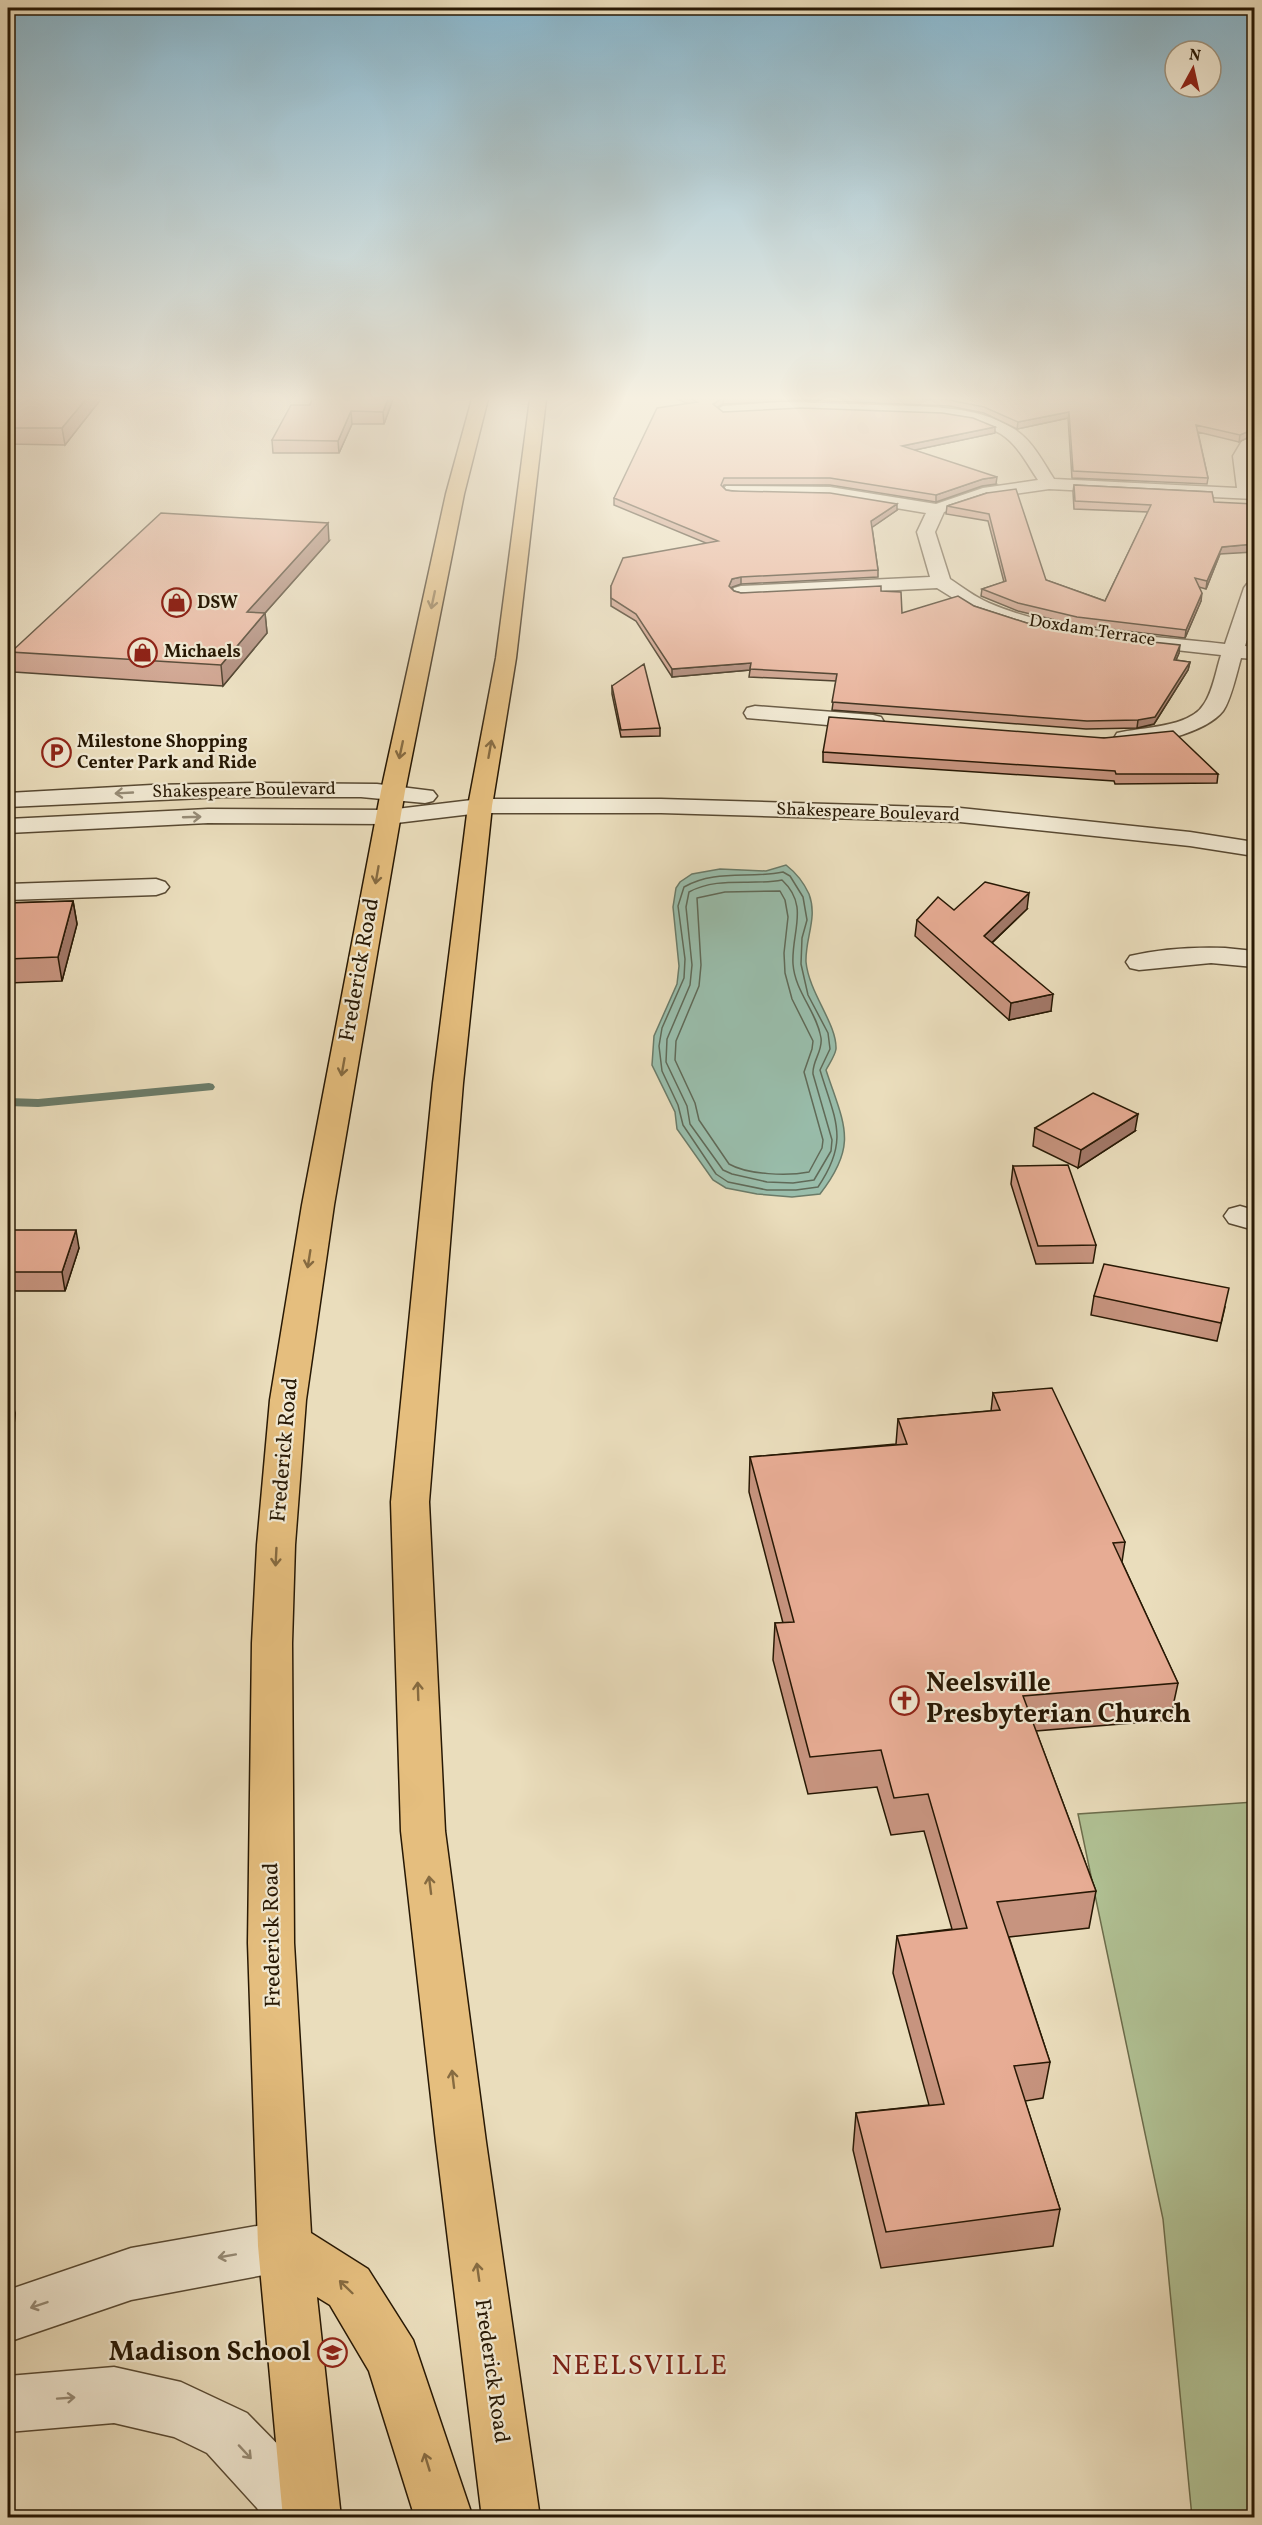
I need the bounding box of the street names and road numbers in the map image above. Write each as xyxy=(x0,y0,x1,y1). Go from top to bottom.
street label: Doxdam Terrace xyxy=(1027,609,1157,653)
street label: Shakespeare Boulevard xyxy=(152,777,336,805)
street label: Shakespeare Boulevard xyxy=(776,797,960,829)
street label: Frederick Road xyxy=(332,896,388,1044)
street label: Frederick Road xyxy=(263,1376,307,1524)
street label: Frederick Road xyxy=(256,1862,290,2008)
street label: Frederick Road xyxy=(466,2297,516,2445)

